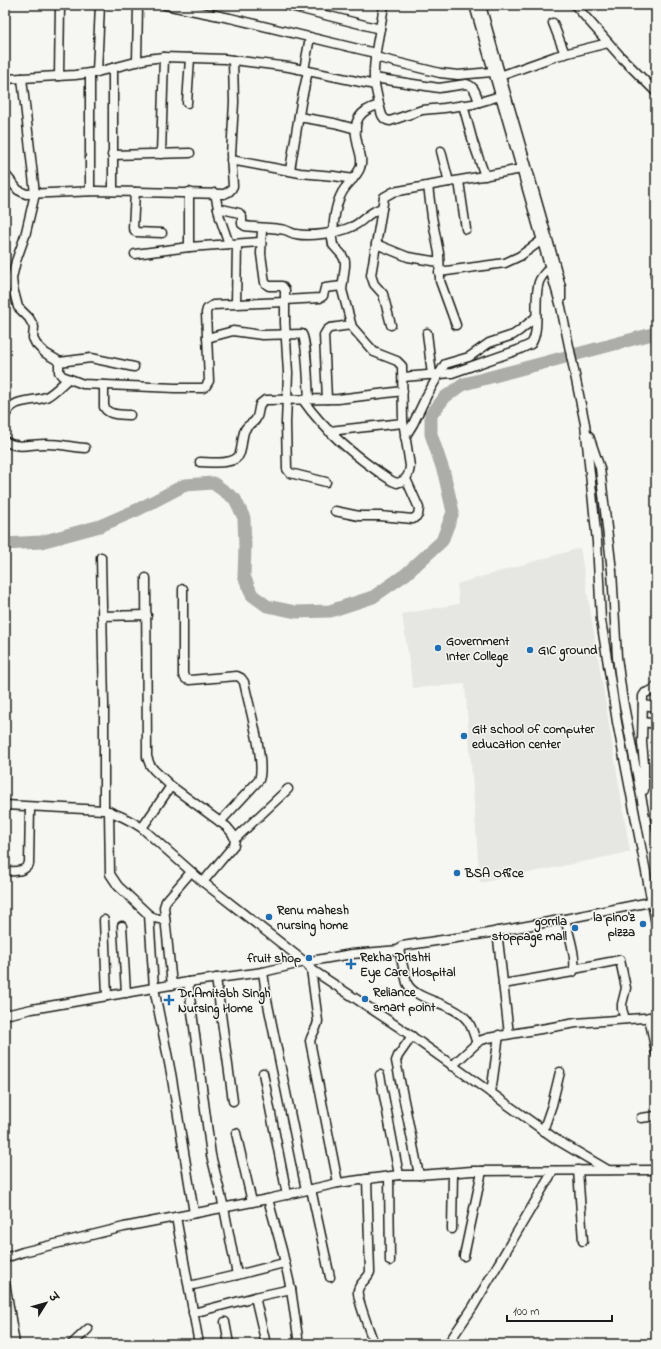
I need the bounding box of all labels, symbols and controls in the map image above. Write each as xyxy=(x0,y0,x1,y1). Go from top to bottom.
place label: Government Inter College xyxy=(446,632,510,668)
place label: GIC ground xyxy=(538,641,598,662)
marker: Government Inter College xyxy=(433,643,443,653)
marker: GIC ground xyxy=(525,645,535,655)
place label: Git school of computer education center xyxy=(472,720,596,754)
marker: Git school of computer education center xyxy=(459,731,469,741)
place label: BSA Office xyxy=(464,864,525,883)
marker: BSA Office xyxy=(452,868,462,878)
place label: Renu mahesh nursing home xyxy=(276,901,349,937)
place label: la pino'z pizza xyxy=(593,908,636,942)
marker: Renu mahesh nursing home xyxy=(264,912,274,922)
place label: gorrila stoppage mall xyxy=(492,912,567,948)
marker: la pino'z pizza xyxy=(638,919,648,929)
marker: gorrila stoppage mall xyxy=(570,923,580,933)
place label: Rekha Drishti Eye Care Hospital xyxy=(359,948,455,984)
place label: fruit shop xyxy=(246,949,301,968)
marker: fruit shop xyxy=(304,953,314,963)
marker: Rekha Drishti Eye Care Hospital xyxy=(345,958,357,970)
place label: Reliance smart point xyxy=(372,983,436,1017)
place label: Dr.Amitabh Singh Nursing Home xyxy=(177,984,271,1020)
marker: Dr.Amitabh Singh Nursing Home xyxy=(163,994,175,1006)
marker: Reliance smart point xyxy=(360,994,370,1004)
north arrow xyxy=(26,1283,66,1323)
text: उ xyxy=(44,1289,63,1307)
scale bar xyxy=(507,1297,612,1323)
text: 100 m xyxy=(513,1303,540,1321)

